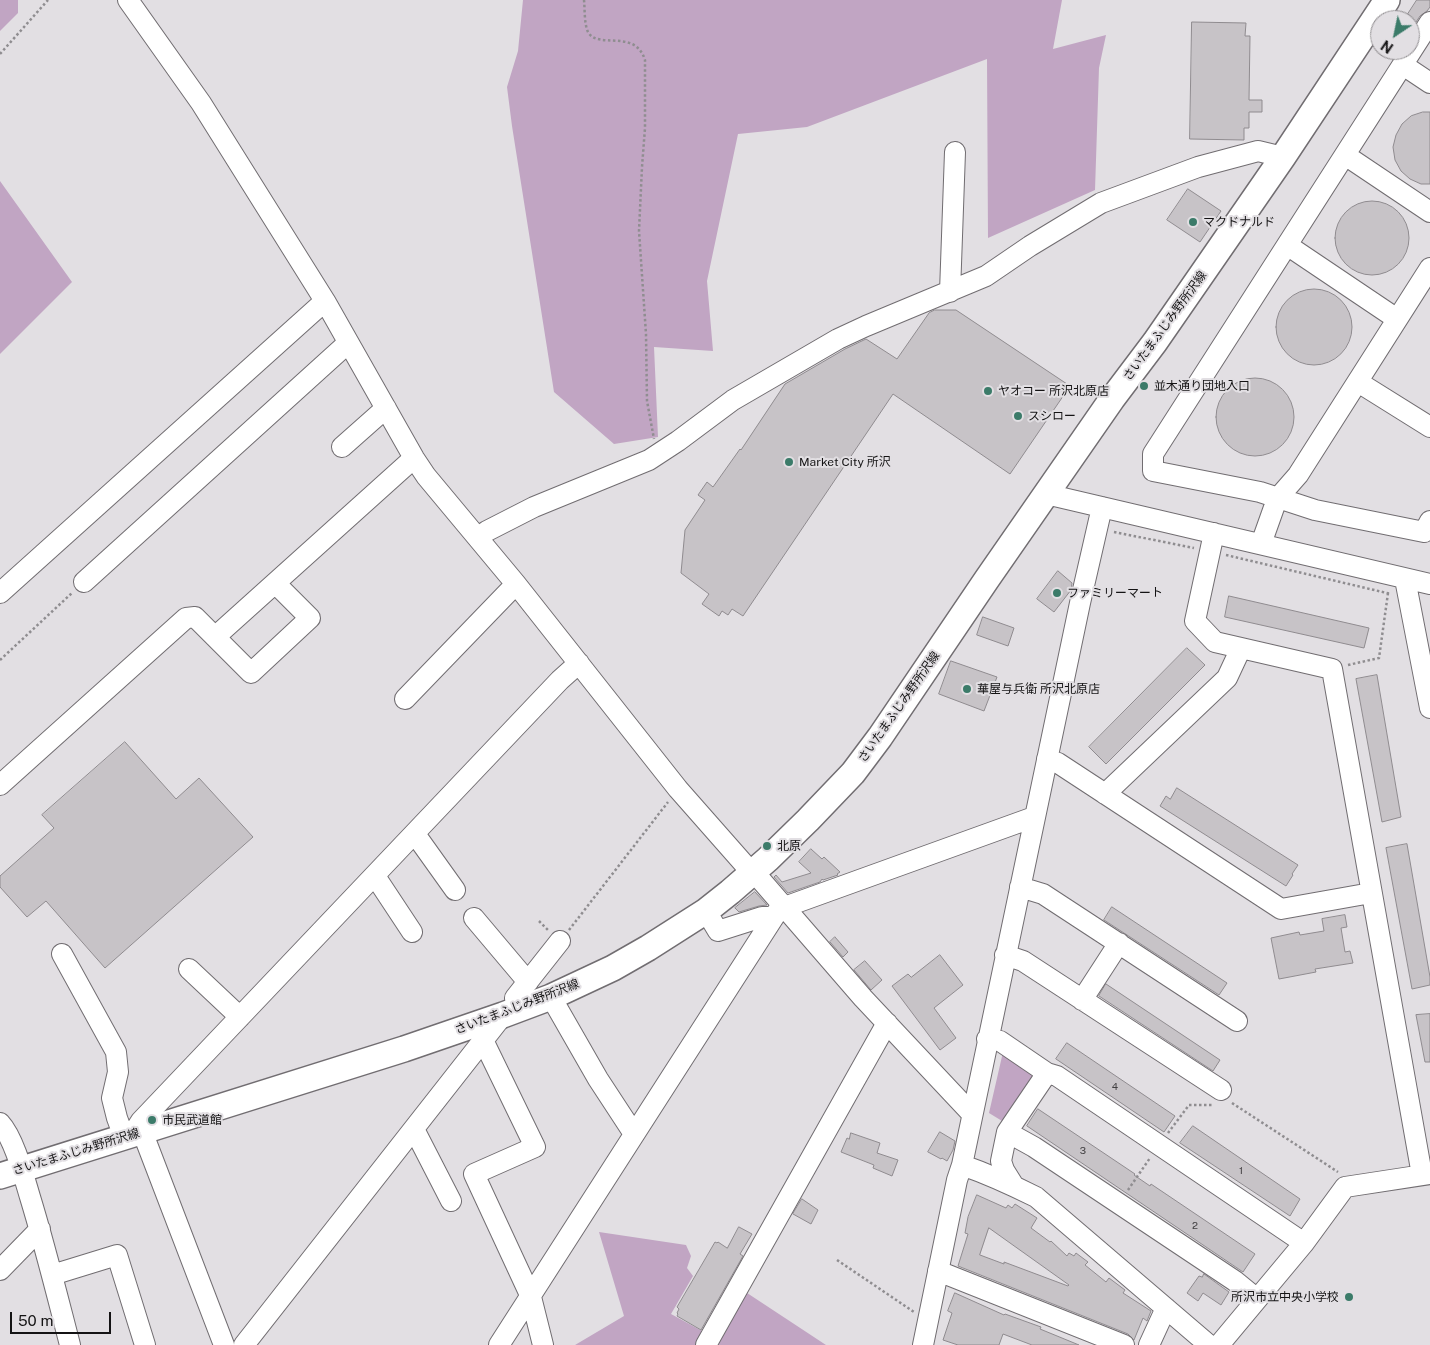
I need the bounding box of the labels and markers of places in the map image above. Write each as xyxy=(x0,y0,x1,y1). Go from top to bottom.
place label: マクドナルド xyxy=(1203,215,1275,229)
marker: マクドナルド xyxy=(1187,216,1199,228)
place label: 並木通り団地入口 xyxy=(1154,379,1250,393)
marker: 並木通り団地入口 xyxy=(1138,380,1150,392)
place label: ヤオコー 所沢北原店 xyxy=(998,384,1109,398)
marker: ヤオコー 所沢北原店 xyxy=(982,385,994,397)
place label: スシロー xyxy=(1028,409,1076,423)
marker: スシロー xyxy=(1012,410,1024,422)
place label: Market City 所沢 xyxy=(799,455,891,469)
marker: Market City 所沢 xyxy=(783,456,795,468)
place label: ファミリーマート xyxy=(1067,586,1163,600)
marker: ファミリーマート xyxy=(1051,587,1063,599)
place label: 華屋与兵衛 所沢北原店 xyxy=(977,682,1100,696)
marker: 華屋与兵衛 所沢北原店 xyxy=(961,683,973,695)
place label: 北原 xyxy=(777,839,801,853)
marker: 北原 xyxy=(761,840,773,852)
place label: 市民武道館 xyxy=(162,1113,222,1127)
marker: 市民武道館 xyxy=(146,1114,158,1126)
place label: 所沢市立中央小学校 xyxy=(1231,1290,1339,1304)
marker: 所沢市立中央小学校 xyxy=(1343,1291,1355,1303)

